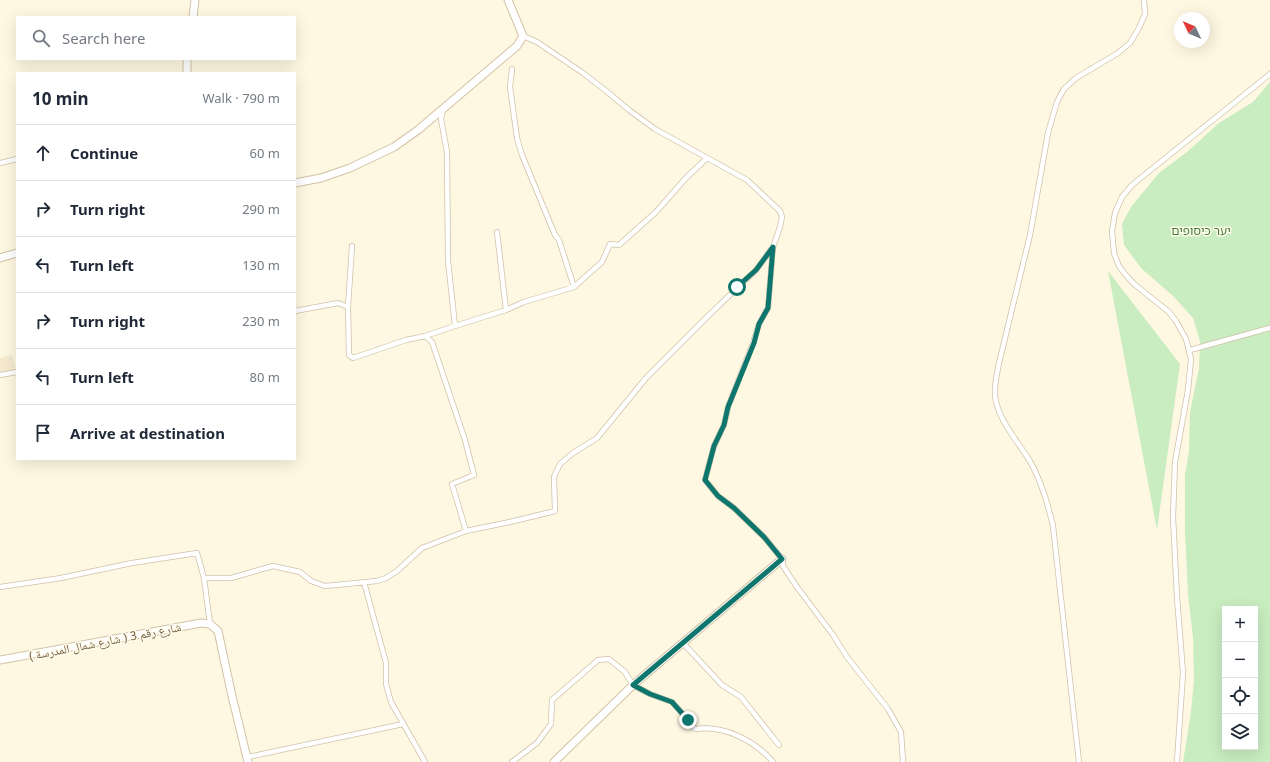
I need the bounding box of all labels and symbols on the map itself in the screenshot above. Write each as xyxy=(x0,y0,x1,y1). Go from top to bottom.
north arrow xyxy=(1174,12,1210,48)
park label: יער כיסופים xyxy=(1171,222,1231,239)
route start xyxy=(728,278,746,296)
street label: شارع رقم 3 ( شارع شمال المدرسة ) xyxy=(28,618,183,664)
route end xyxy=(679,711,697,729)

